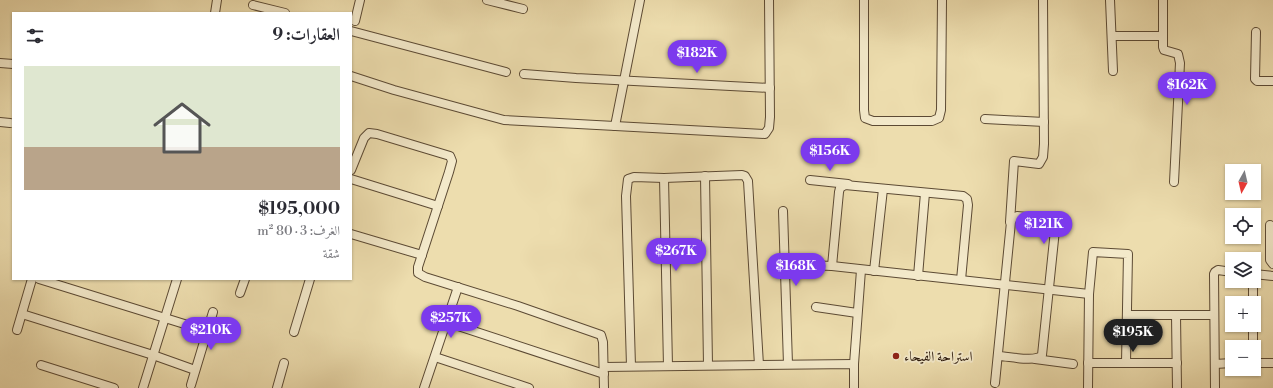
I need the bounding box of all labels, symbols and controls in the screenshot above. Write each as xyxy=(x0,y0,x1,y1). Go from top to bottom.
text: العقارات: 9 xyxy=(272,24,340,46)
icon: filters xyxy=(24,25,46,47)
pin: $182K xyxy=(669,40,725,74)
text: $182K xyxy=(677,45,717,61)
pin: $162K xyxy=(1159,72,1215,106)
text: $162K xyxy=(1167,77,1207,93)
icon: home xyxy=(146,92,218,164)
pin: $156K xyxy=(802,138,858,172)
text: $156K xyxy=(810,143,850,159)
north arrow xyxy=(1225,164,1261,200)
map controls xyxy=(1225,164,1261,376)
text: $195,000 xyxy=(258,198,340,220)
button: locate xyxy=(1225,208,1261,244)
pin: $121K xyxy=(1016,211,1072,245)
text: $121K xyxy=(1024,216,1064,232)
text: الغرف: 3 · 80 m² xyxy=(257,223,340,239)
pin: $267K xyxy=(648,238,704,272)
text: $267K xyxy=(655,243,697,259)
text: شقة xyxy=(323,246,340,262)
button: layers xyxy=(1225,252,1261,288)
pin: $168K xyxy=(768,253,824,287)
text: $168K xyxy=(776,258,816,274)
button: + xyxy=(1225,296,1261,332)
pin: $257K xyxy=(423,305,479,339)
text: $257K xyxy=(430,310,472,326)
pin: $210K xyxy=(183,317,239,351)
pin: $195K xyxy=(1105,319,1161,353)
text: $210K xyxy=(190,322,232,338)
text: $195K xyxy=(1113,324,1153,340)
button: − xyxy=(1225,340,1261,376)
place label: استراحة الفيحاء xyxy=(904,348,973,366)
marker: استراحة الفيحاء xyxy=(891,351,901,361)

